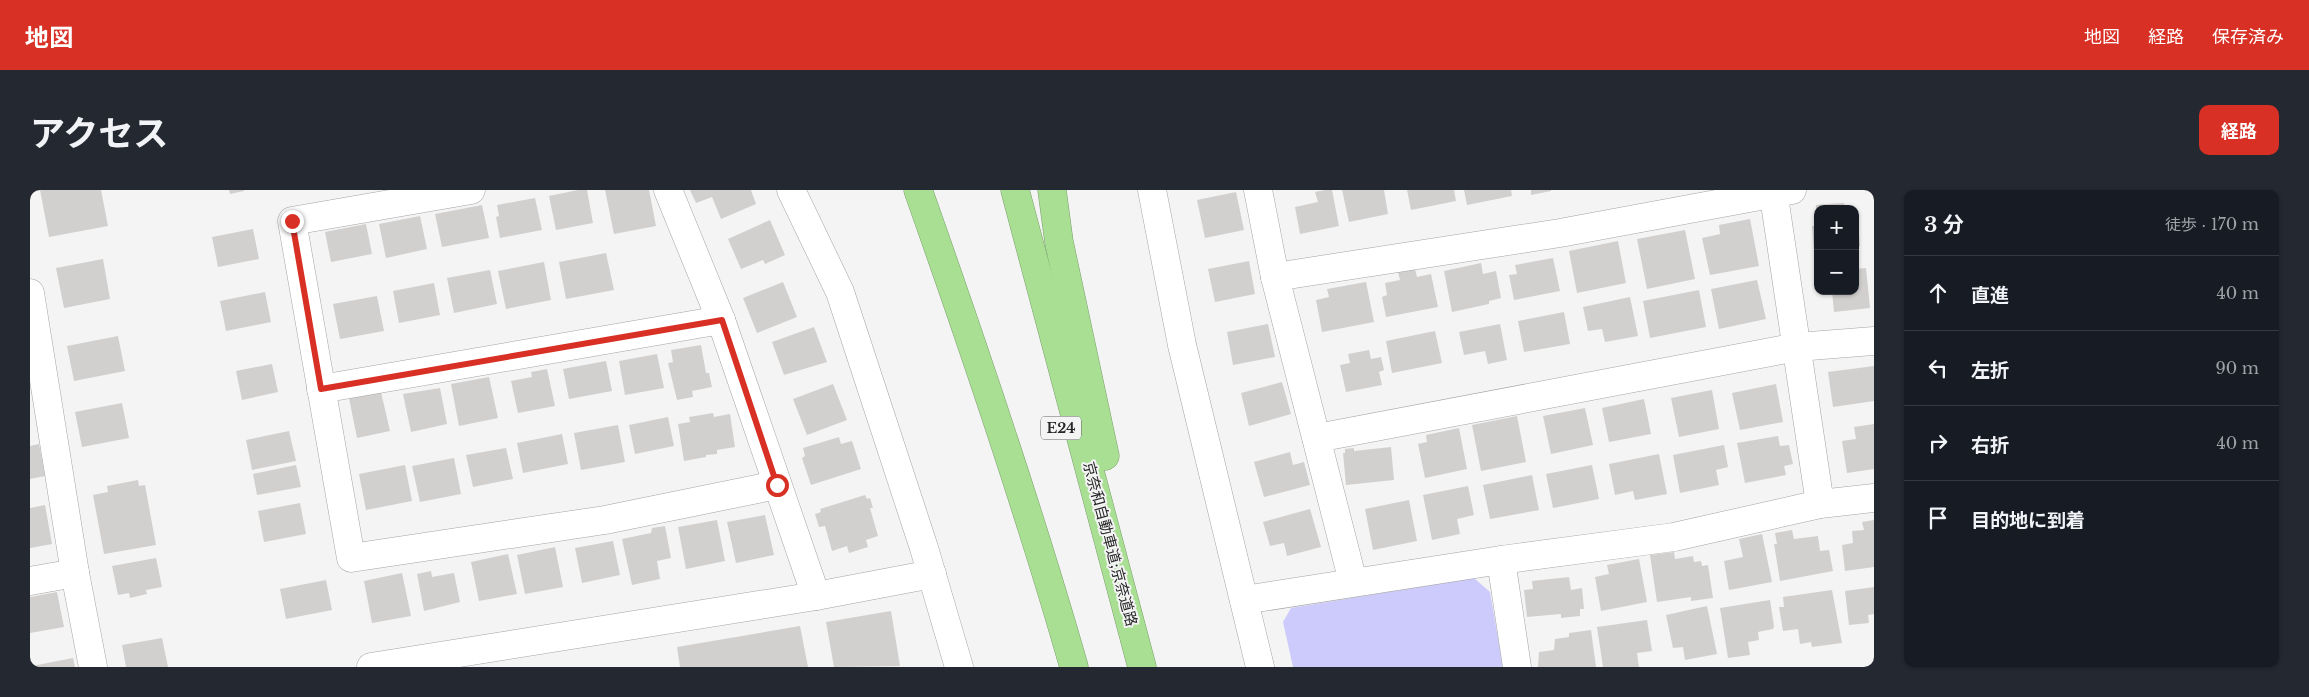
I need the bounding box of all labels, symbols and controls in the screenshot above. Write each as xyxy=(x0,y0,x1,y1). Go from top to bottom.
text: 地図 xyxy=(25,23,73,52)
text: 地図 xyxy=(2084,26,2120,48)
text: 経路 xyxy=(2148,26,2184,48)
text: 保存済み xyxy=(2212,26,2284,48)
button: 経路 xyxy=(2199,105,2279,155)
text: アクセス xyxy=(30,112,168,155)
map controls xyxy=(1814,205,1859,295)
button: + xyxy=(1814,205,1859,250)
route end xyxy=(281,210,304,233)
text: 3 分 xyxy=(1924,212,1964,238)
text: 徒歩 · 170 m xyxy=(2165,214,2259,234)
button: − xyxy=(1814,250,1859,295)
icon: ahead xyxy=(1924,279,1952,307)
text: 40 m xyxy=(2216,283,2259,303)
text: 直進 xyxy=(1971,284,2009,307)
icon: left xyxy=(1924,354,1952,382)
text: 90 m xyxy=(2216,358,2259,378)
text: 左折 xyxy=(1971,359,2009,382)
road number: E24 xyxy=(1041,417,1081,440)
icon: right xyxy=(1924,429,1952,457)
text: 40 m xyxy=(2216,433,2259,453)
text: 右折 xyxy=(1971,434,2009,457)
street label: 京奈和自動車道;京奈道路 xyxy=(1079,459,1142,628)
route start xyxy=(766,474,789,497)
icon: arrive xyxy=(1924,504,1952,532)
text: 目的地に到着 xyxy=(1971,509,2085,532)

